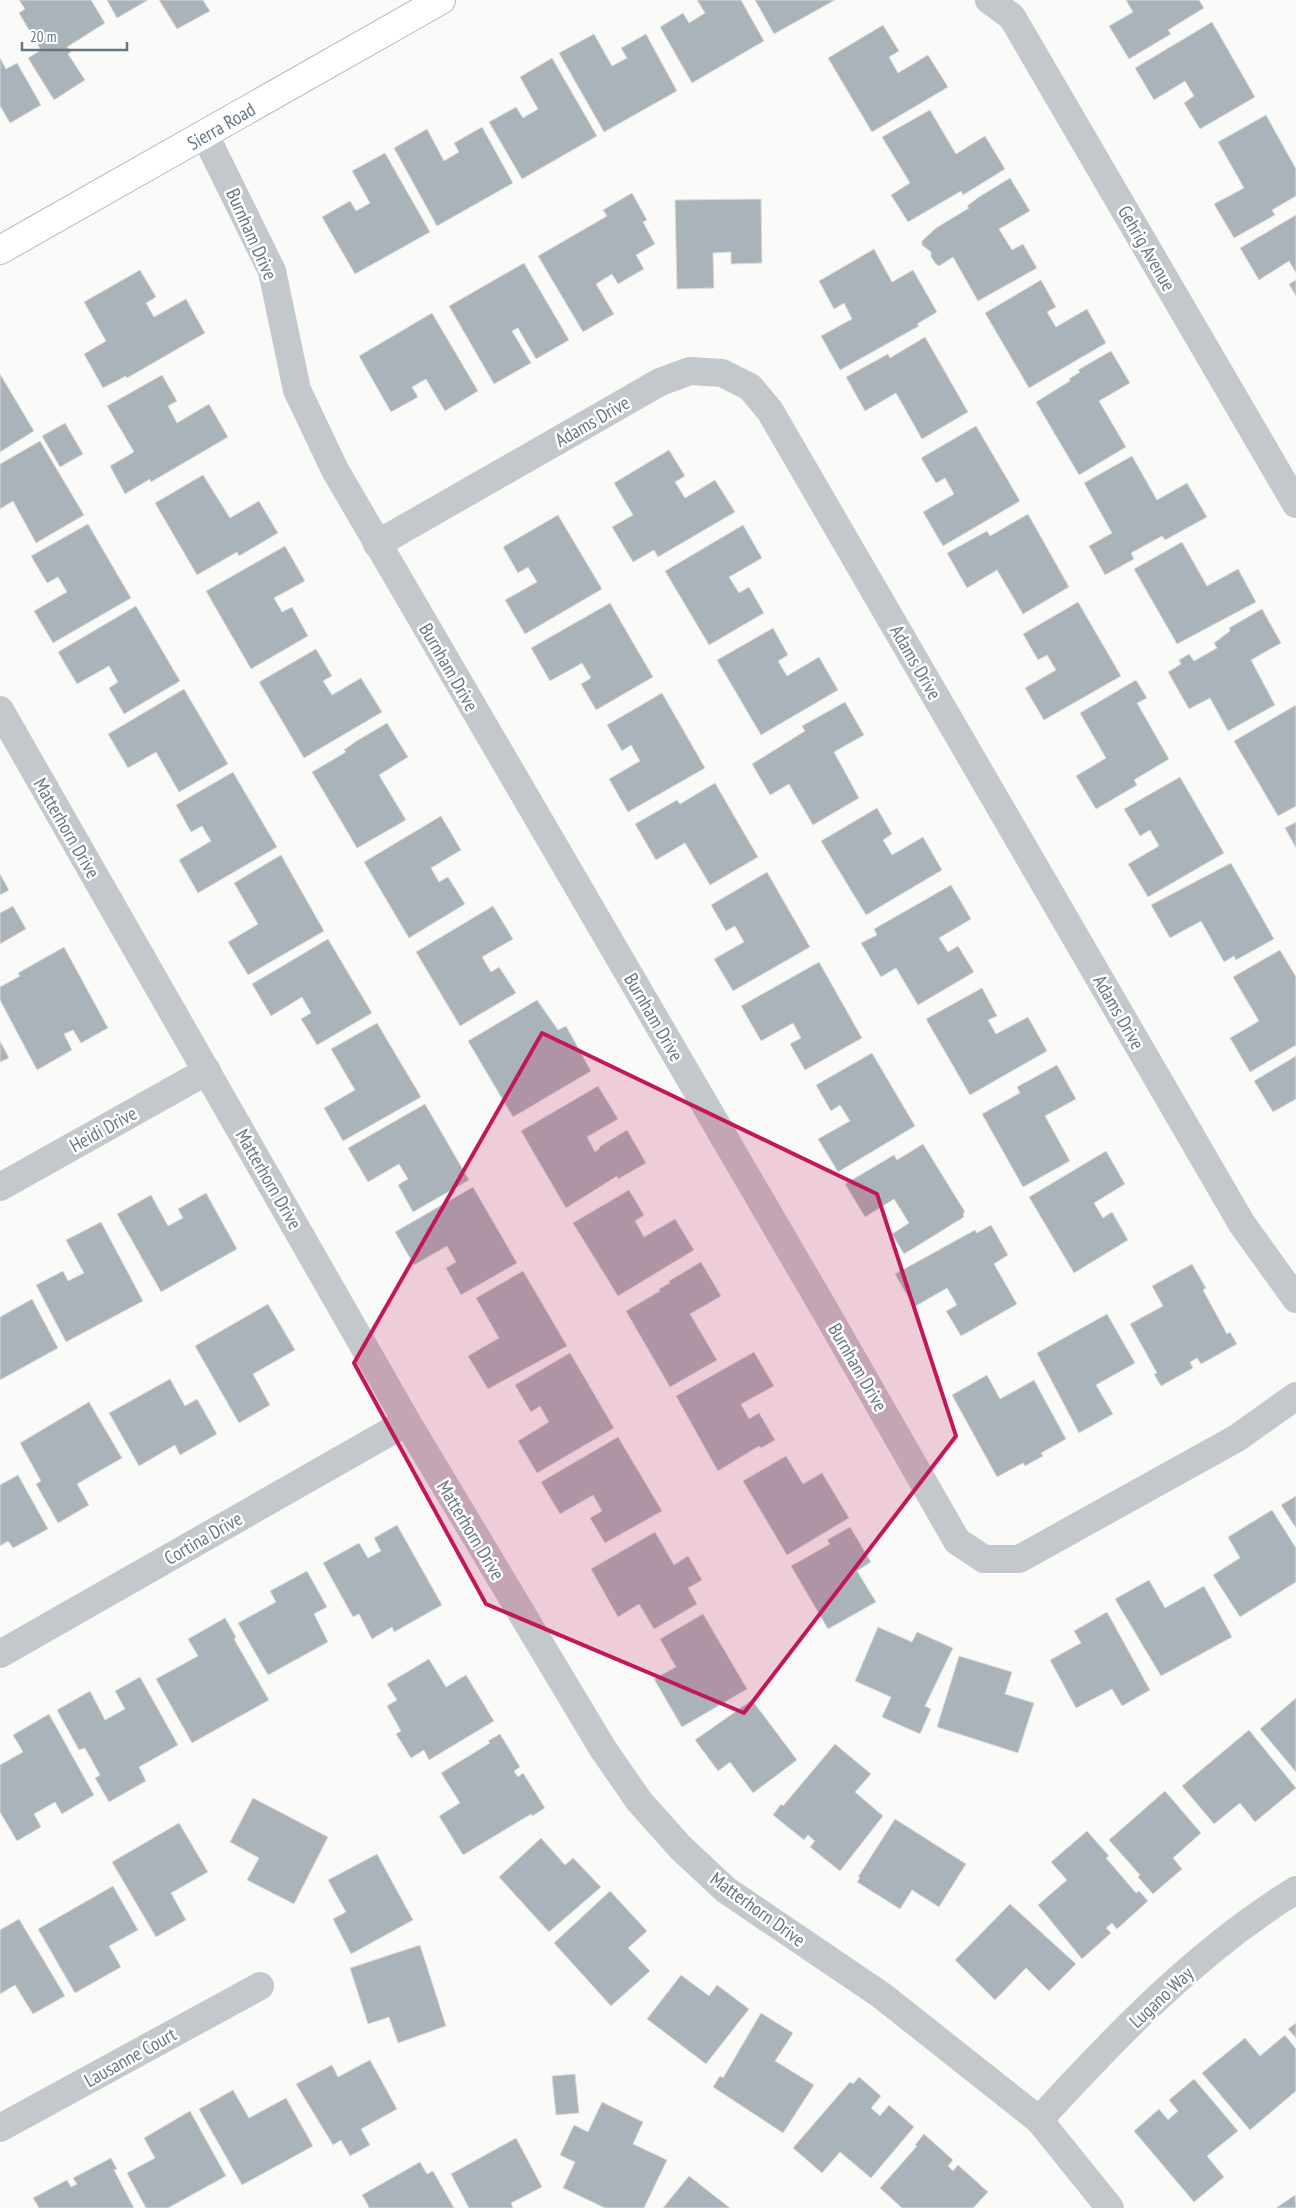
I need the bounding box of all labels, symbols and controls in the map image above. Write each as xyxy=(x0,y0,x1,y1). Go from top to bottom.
scale bar xyxy=(22,20,128,52)
text: 20 m xyxy=(30,27,56,46)
street label: Sierra Road xyxy=(183,97,259,155)
street label: Burnham Drive xyxy=(221,185,283,284)
street label: Gehrig Avenue xyxy=(1113,201,1181,295)
street label: Adams Drive xyxy=(550,390,634,452)
street label: Burnham Drive xyxy=(414,619,484,715)
street label: Adams Drive xyxy=(885,620,947,704)
street label: Matterhorn Drive xyxy=(29,774,105,883)
street label: Burnham Drive xyxy=(619,969,689,1065)
street label: Adams Drive xyxy=(1088,970,1150,1054)
street label: Heidi Drive xyxy=(65,1101,141,1157)
street label: Matterhorn Drive xyxy=(231,1125,307,1234)
street label: Burnham Drive xyxy=(823,1319,893,1415)
street label: Matterhorn Drive xyxy=(432,1476,510,1584)
street label: Cortina Drive xyxy=(160,1506,246,1570)
street label: Matterhorn Drive xyxy=(706,1866,810,1952)
street label: Lugano Way xyxy=(1124,1961,1199,2033)
street label: Lausanne Court xyxy=(80,2022,181,2092)

